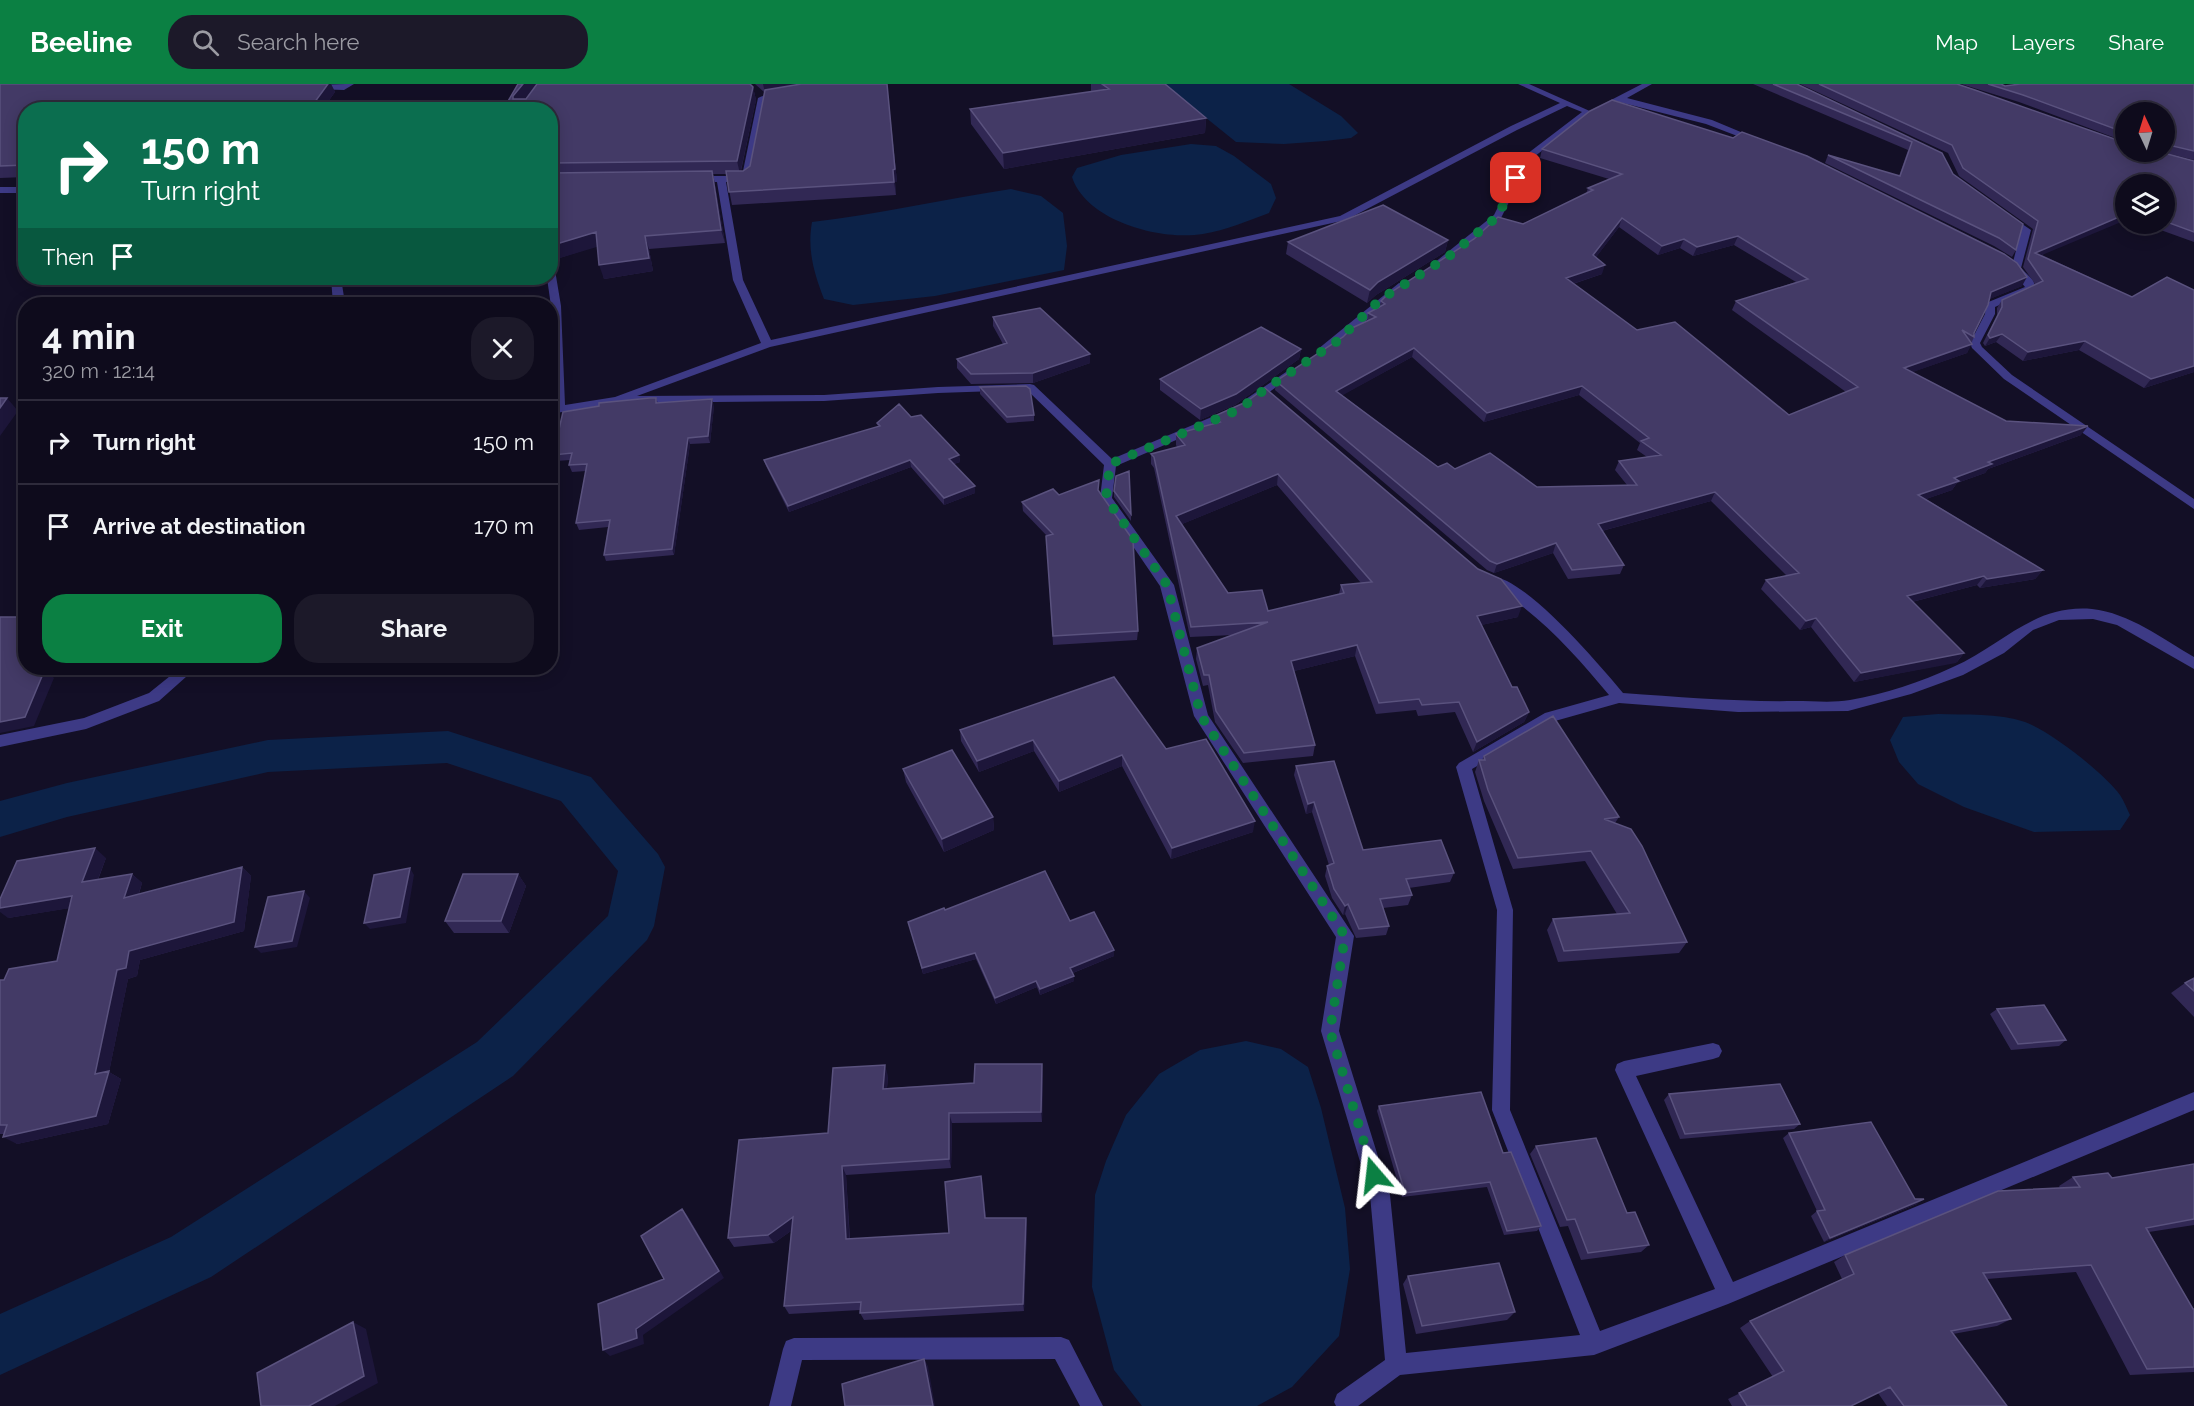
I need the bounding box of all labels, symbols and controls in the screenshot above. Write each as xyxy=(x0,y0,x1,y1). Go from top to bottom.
search box xyxy=(168,15,588,69)
text: Beeline xyxy=(30,26,132,59)
icon: search xyxy=(189,26,222,59)
text: Search here xyxy=(237,29,359,55)
text: Map xyxy=(1935,30,1978,55)
text: Layers xyxy=(2011,30,2075,55)
text: Share xyxy=(2108,30,2164,55)
north arrow xyxy=(2115,102,2175,162)
map controls xyxy=(2115,102,2175,234)
text: 150 m xyxy=(141,125,260,174)
icon: right xyxy=(42,126,120,204)
pin xyxy=(1490,152,1541,203)
icon: arrive xyxy=(1499,161,1532,194)
button: layers xyxy=(2115,174,2175,234)
text: Turn right xyxy=(141,175,260,206)
icon: arrive xyxy=(106,240,139,273)
text: Then xyxy=(42,244,94,270)
text: 4 min xyxy=(42,315,136,357)
button: close xyxy=(471,317,534,380)
text: 320 m · 12:14 xyxy=(42,359,155,383)
icon: right xyxy=(42,426,75,459)
text: Turn right xyxy=(93,429,196,455)
text: 150 m xyxy=(473,429,534,455)
icon: arrive xyxy=(42,510,75,543)
text: Arrive at destination xyxy=(93,513,306,539)
text: 170 m xyxy=(474,513,534,539)
button: Exit xyxy=(42,594,282,663)
button: Share xyxy=(294,594,534,663)
position arrow xyxy=(1342,1143,1406,1207)

